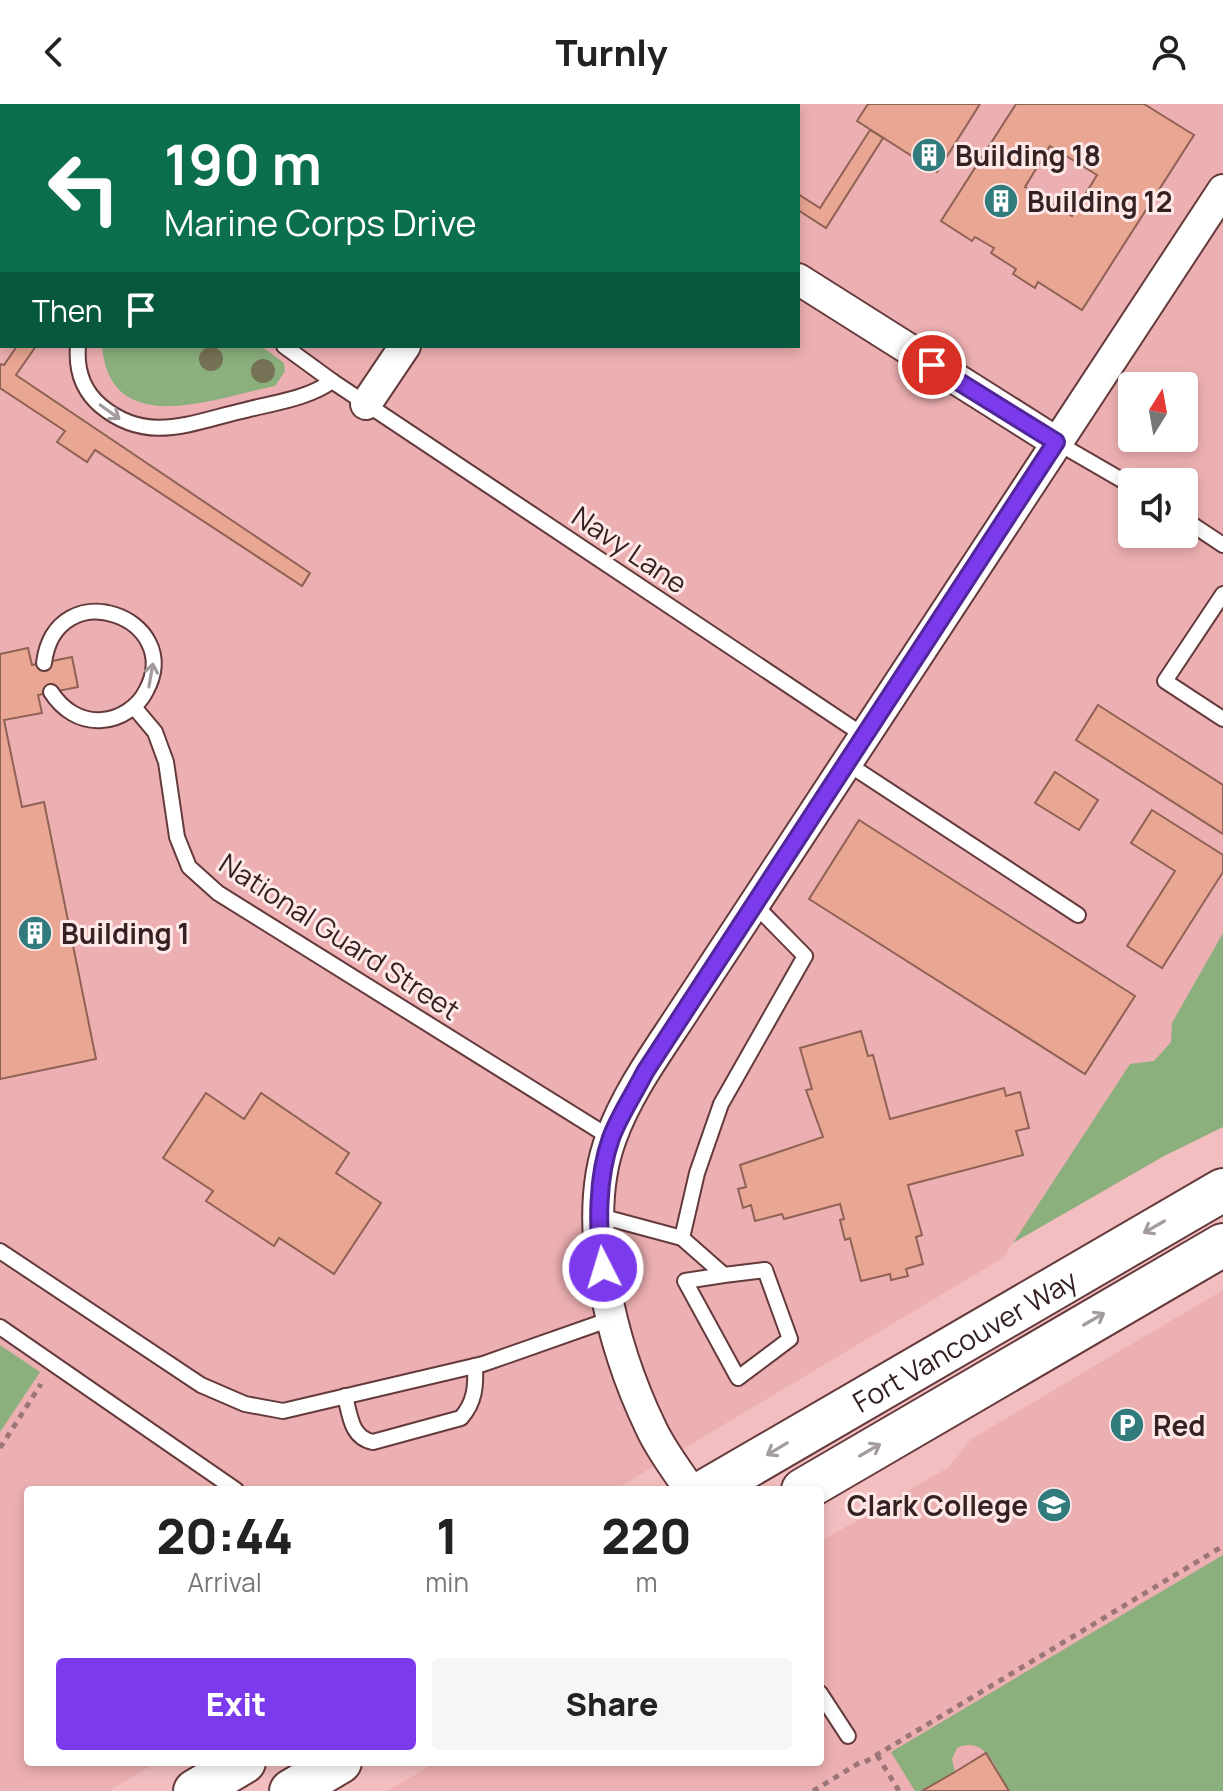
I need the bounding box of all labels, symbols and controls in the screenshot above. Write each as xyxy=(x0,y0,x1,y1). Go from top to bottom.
text: Turnly xyxy=(556,28,667,77)
icon: back xyxy=(32,30,76,74)
icon: person xyxy=(1147,30,1191,74)
text: 190 m xyxy=(164,125,322,202)
icon: left xyxy=(32,136,136,240)
building icon: Building 18 xyxy=(910,136,948,174)
place label: Building 18 xyxy=(955,136,1101,174)
building icon: Building 12 xyxy=(982,182,1020,220)
place label: Building 12 xyxy=(1027,182,1172,220)
text: Marine Corps Drive xyxy=(164,198,477,247)
icon: arrive xyxy=(119,288,163,332)
text: Then xyxy=(32,290,103,331)
pin xyxy=(898,331,966,399)
icon: arrive xyxy=(910,343,954,387)
north arrow xyxy=(1118,372,1198,452)
map controls xyxy=(1118,372,1198,548)
one-way arrow xyxy=(98,404,120,420)
button: sound xyxy=(1118,468,1198,548)
street label: Navy Lane xyxy=(565,497,695,601)
one-way arrow xyxy=(144,662,159,688)
street label: National Guard Street xyxy=(212,844,468,1028)
building icon: Building 1 xyxy=(16,914,54,952)
place label: Building 1 xyxy=(61,914,190,952)
one-way arrow xyxy=(1143,1219,1166,1235)
position arrow xyxy=(561,1226,645,1310)
street label: Fort Vancouver Way xyxy=(846,1260,1084,1420)
one-way arrow xyxy=(1082,1310,1105,1326)
parking icon: Red xyxy=(1108,1406,1146,1444)
place label: Red xyxy=(1153,1406,1206,1444)
one-way arrow xyxy=(766,1441,789,1457)
one-way arrow xyxy=(858,1442,881,1458)
place label: Clark College xyxy=(847,1486,1028,1524)
school or university icon: Clark College xyxy=(1035,1486,1073,1524)
text: 20:44 xyxy=(156,1503,293,1568)
text: 1 xyxy=(436,1503,458,1568)
text: 220 xyxy=(601,1503,692,1568)
text: Arrival xyxy=(188,1564,262,1600)
text: min xyxy=(425,1564,469,1600)
text: m xyxy=(635,1564,657,1600)
button: Exit xyxy=(56,1658,416,1750)
button: Share xyxy=(432,1658,792,1750)

